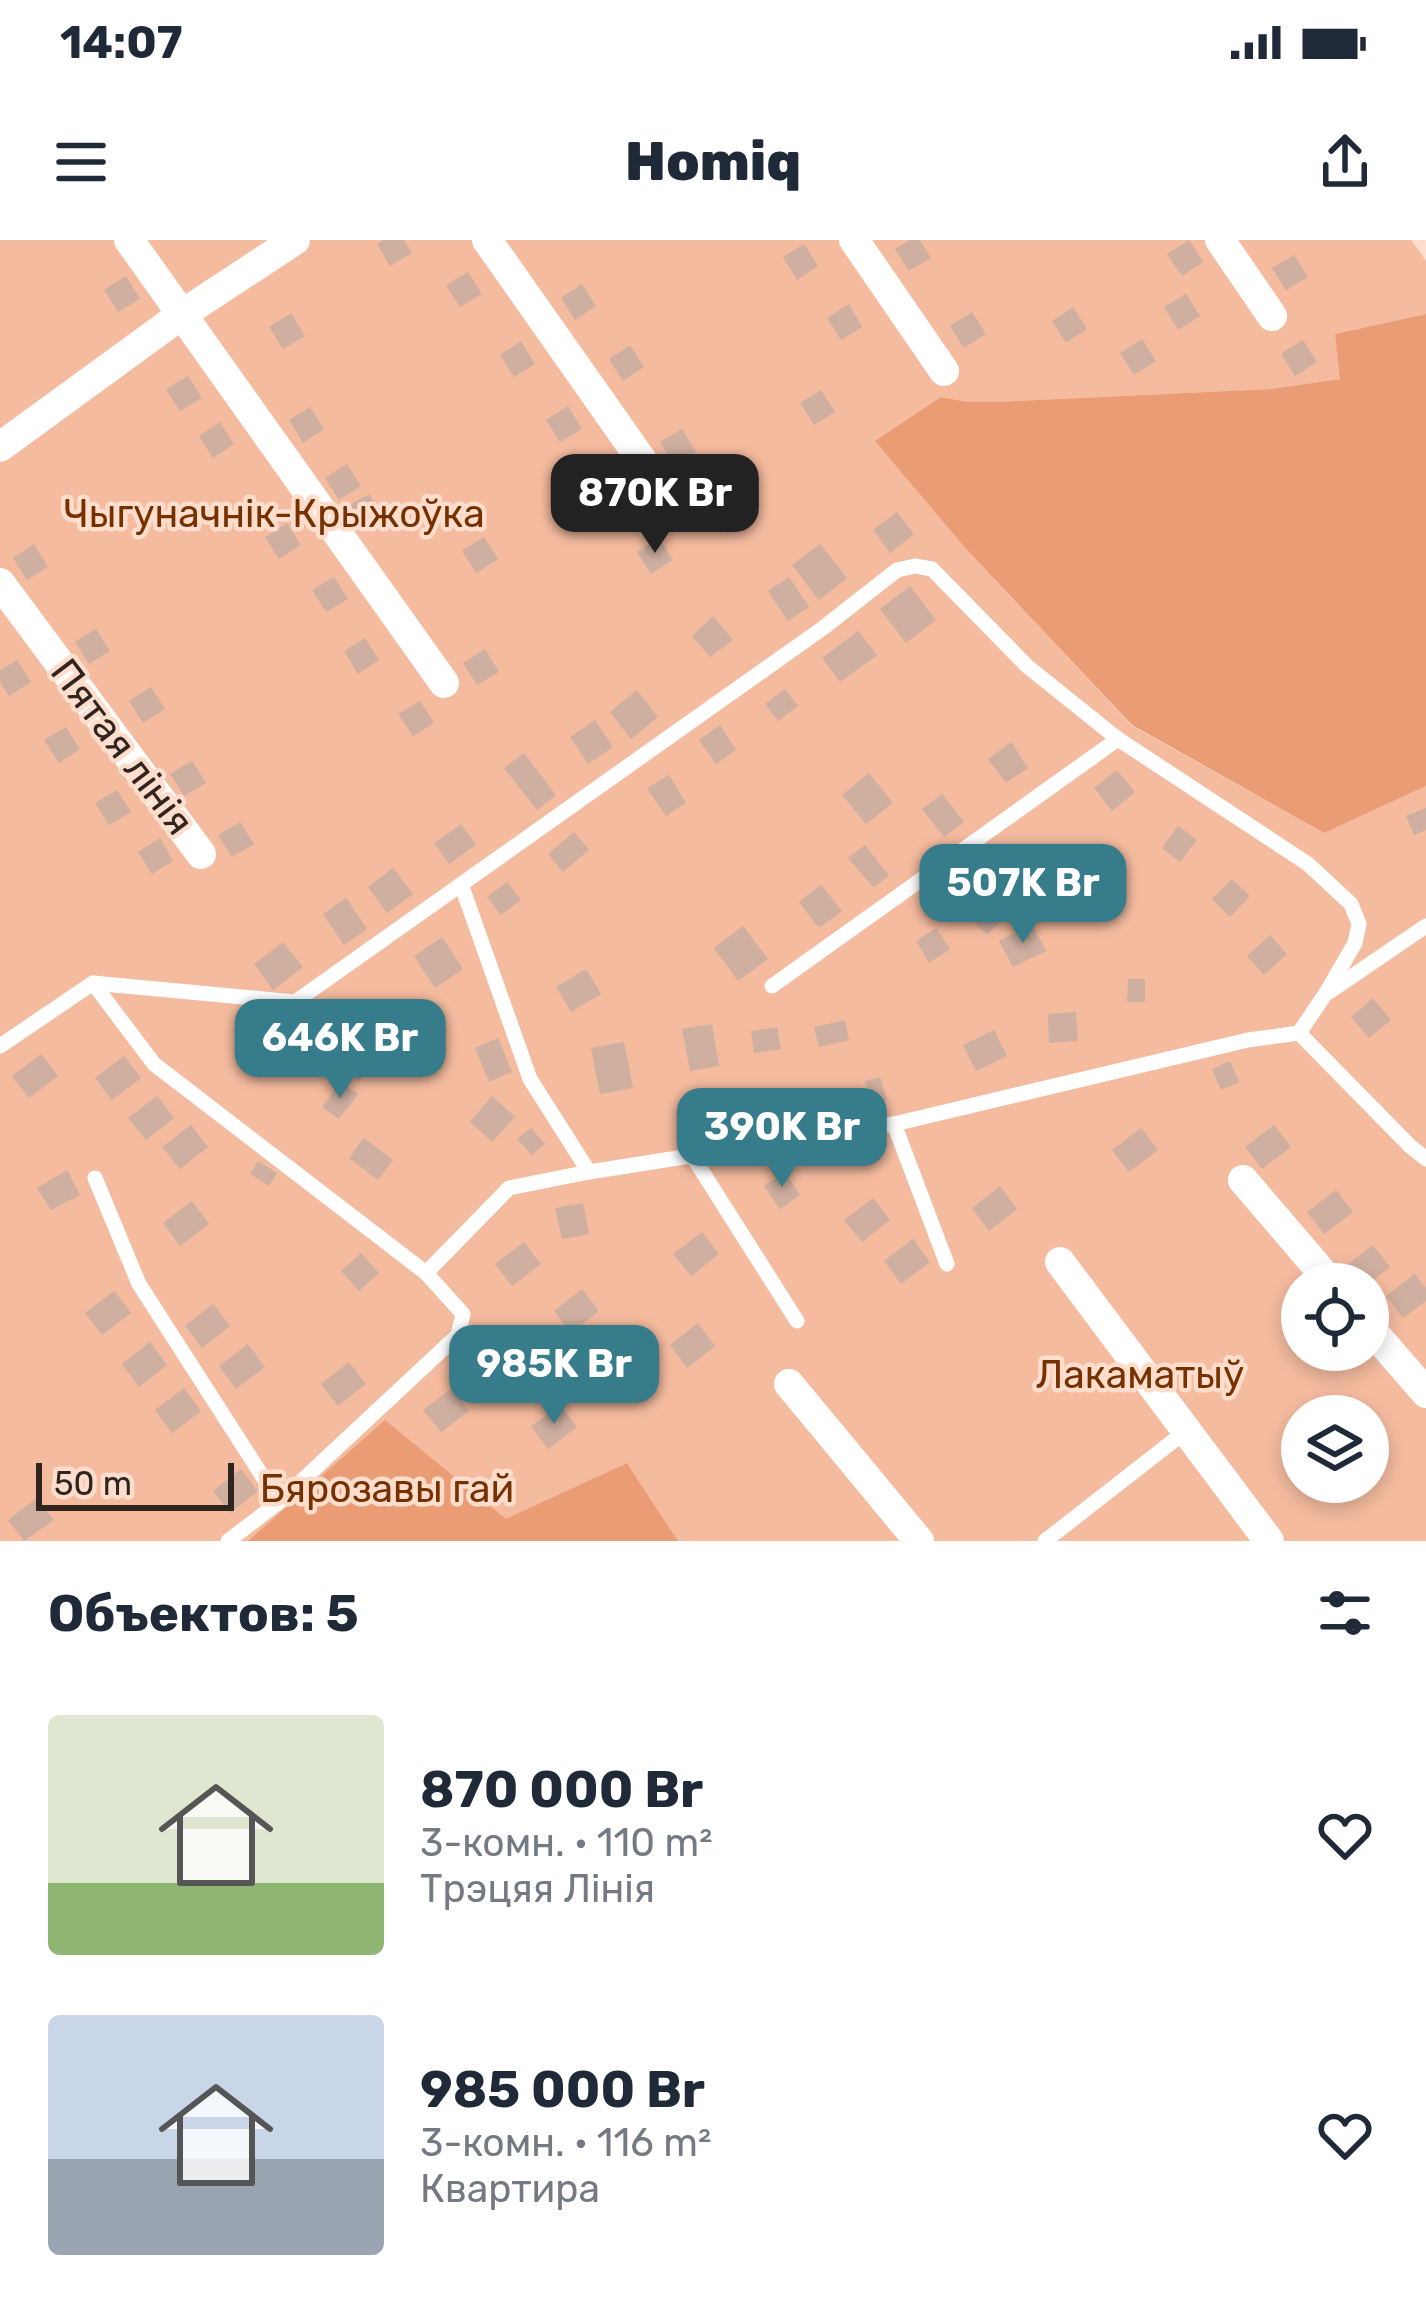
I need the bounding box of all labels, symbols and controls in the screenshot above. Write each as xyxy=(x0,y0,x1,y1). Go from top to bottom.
text: 14:07 xyxy=(60,16,183,69)
icon: menu xyxy=(48,129,114,195)
icon: share xyxy=(1312,129,1378,195)
text: Homiq xyxy=(625,130,801,194)
pin: 870K Br xyxy=(544,454,766,556)
text: 870K Br xyxy=(578,470,732,516)
park label: Чыгуначнік-Крыжоўка xyxy=(63,491,485,537)
street label: Пятая лінія xyxy=(41,650,203,844)
pin: 507K Br xyxy=(912,844,1134,946)
text: 507K Br xyxy=(946,860,1100,906)
pin: 646K Br xyxy=(229,999,451,1101)
text: 646K Br xyxy=(262,1015,418,1061)
pin: 390K Br xyxy=(671,1088,893,1190)
text: 390K Br xyxy=(704,1104,860,1150)
map controls xyxy=(1281,1263,1389,1503)
button: locate xyxy=(1281,1263,1389,1371)
pin: 985K Br xyxy=(443,1325,665,1427)
text: 985K Br xyxy=(476,1341,632,1387)
park label: Лакаматыў xyxy=(1036,1352,1244,1398)
button: layers xyxy=(1281,1395,1389,1503)
scale bar xyxy=(36,1457,234,1510)
text: 50 m xyxy=(54,1464,132,1503)
park label: Бярозавы гай xyxy=(260,1466,514,1512)
icon: filters xyxy=(1312,1580,1378,1646)
text: Объектов: 5 xyxy=(48,1583,359,1644)
text: 870 000 Br xyxy=(420,1759,703,1820)
icon: home xyxy=(144,1763,288,1907)
icon: heart xyxy=(1312,1802,1378,1868)
text: 3-комн. · 110 m² xyxy=(420,1820,713,1866)
text: Трэцяя Лінія xyxy=(420,1866,655,1912)
text: 985 000 Br xyxy=(420,2059,705,2120)
icon: home xyxy=(144,2063,288,2207)
icon: heart xyxy=(1312,2102,1378,2168)
text: 3-комн. · 116 m² xyxy=(420,2120,711,2166)
text: Квартира xyxy=(420,2166,600,2212)

